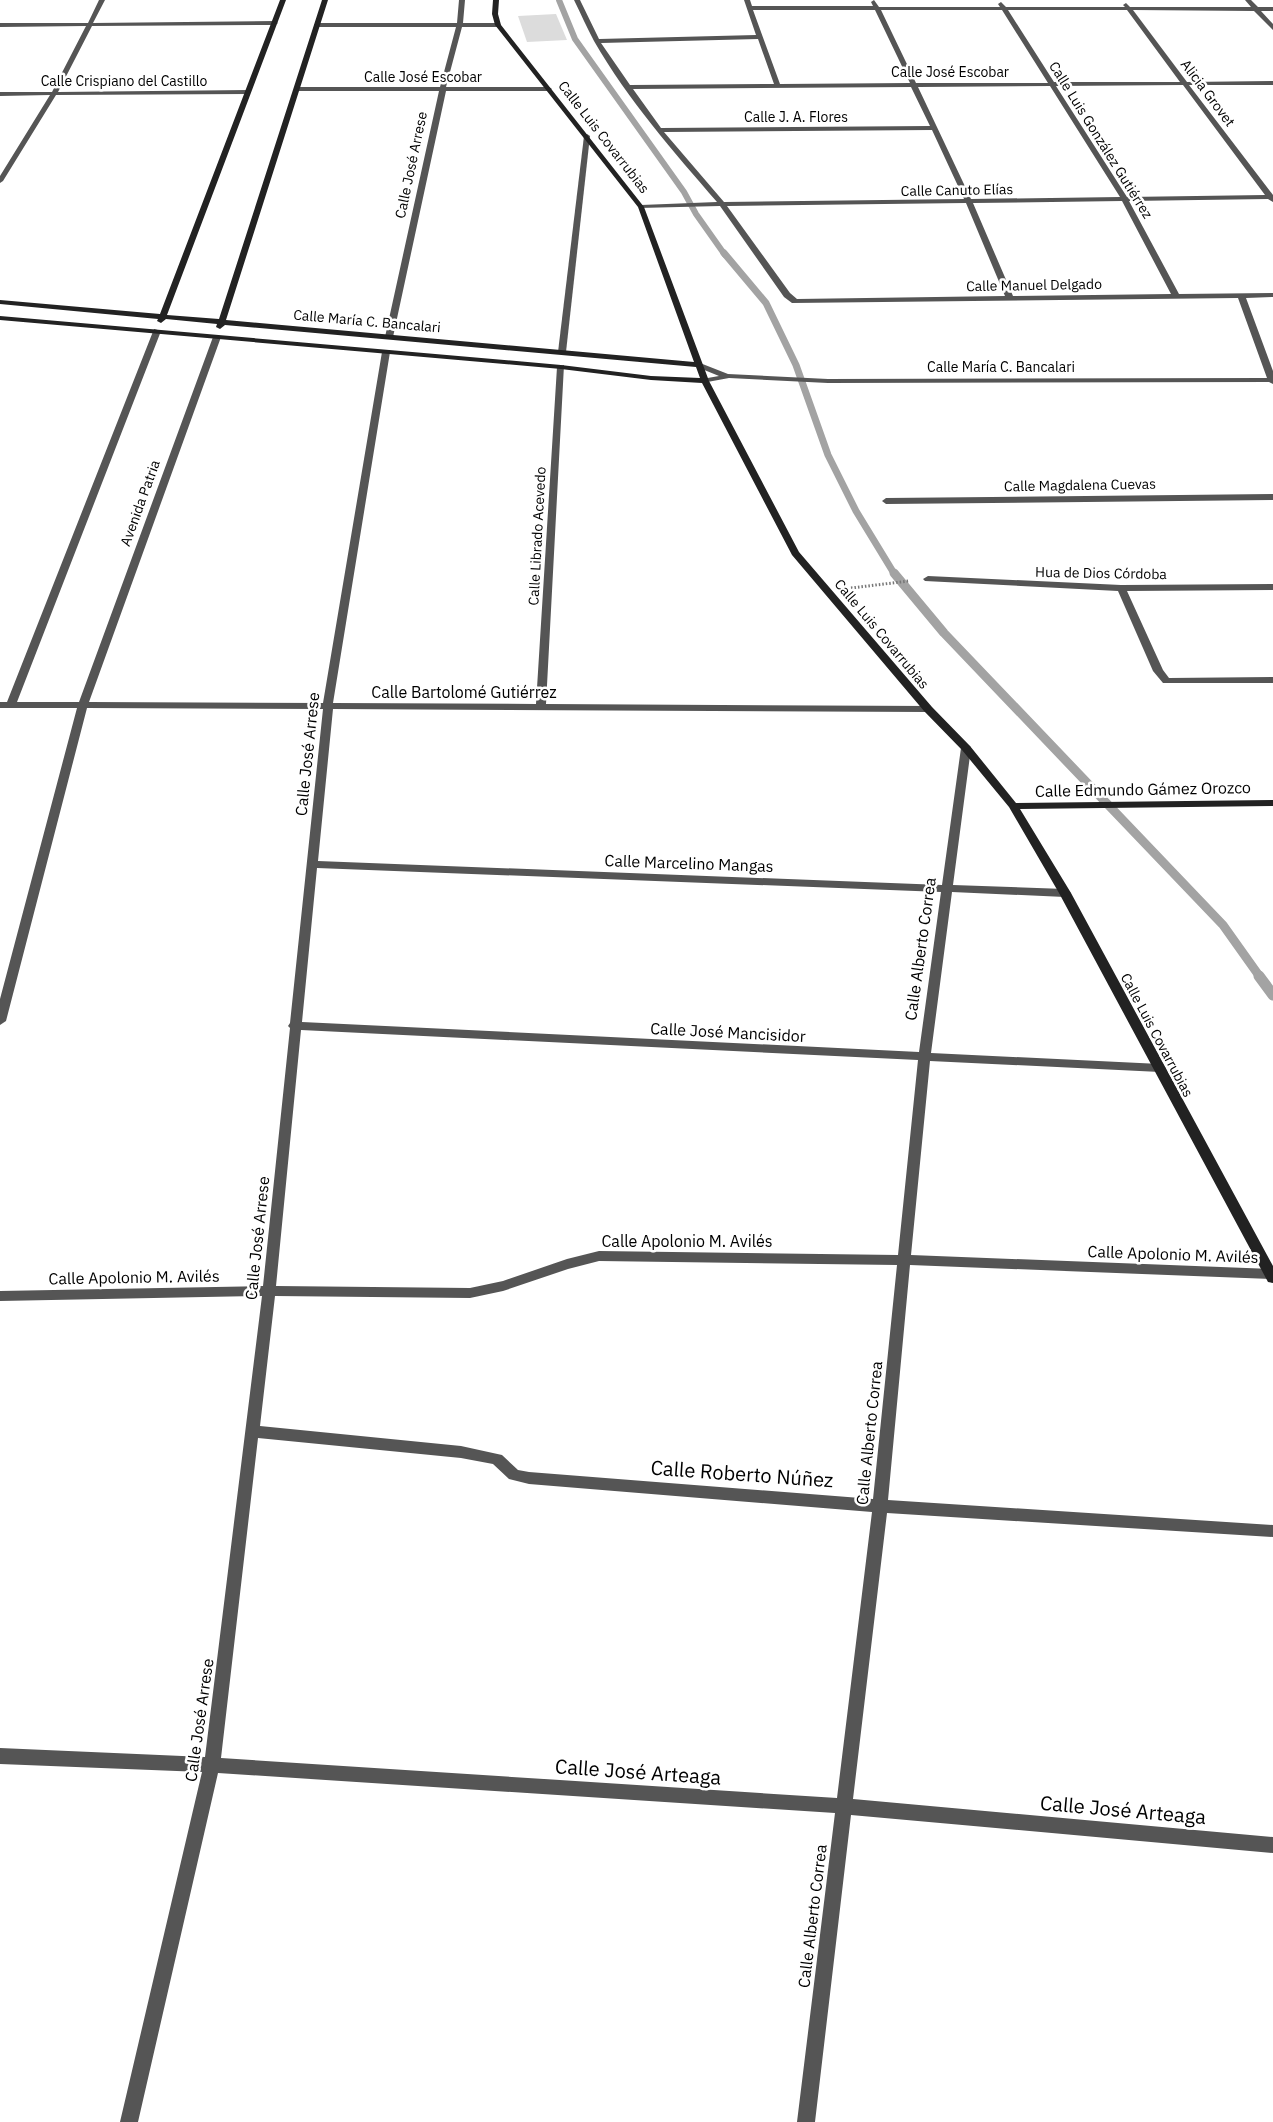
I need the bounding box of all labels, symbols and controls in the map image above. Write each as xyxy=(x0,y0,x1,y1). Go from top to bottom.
street label: Alicia Grovet xyxy=(1177,56,1239,130)
street label: Calle Luis González Gutiérrez xyxy=(1045,58,1157,222)
street label: Calle José Escobar xyxy=(891,63,1009,81)
street label: Calle José Escobar xyxy=(364,68,482,86)
street label: Calle Crispiano del Castillo xyxy=(41,72,207,90)
street label: Calle Luis Covarrubias xyxy=(554,77,654,197)
street label: Calle J. A. Flores xyxy=(744,108,848,126)
street label: Calle José Arrese xyxy=(391,110,431,220)
street label: Calle Canuto Elías xyxy=(901,180,1014,200)
street label: Calle Manuel Delgado xyxy=(966,275,1102,295)
street label: Calle María C. Bancalari xyxy=(293,306,441,336)
street label: Calle María C. Bancalari xyxy=(927,358,1075,376)
street label: Avenida Patria xyxy=(116,457,164,549)
street label: Calle Librado Acevedo xyxy=(524,466,550,606)
street label: Calle Magdalena Cuevas xyxy=(1004,475,1156,495)
street label: Hua de Dios Córdoba xyxy=(1035,563,1168,583)
street label: Calle Luis Covarrubias xyxy=(831,575,933,693)
street label: Calle Bartolomé Gutiérrez xyxy=(371,682,557,702)
street label: Calle José Arrese xyxy=(291,691,323,817)
street label: Calle Edmundo Gámez Orozco xyxy=(1035,777,1251,801)
street label: Calle Marcelino Mangas xyxy=(604,850,774,876)
street label: Calle Alberto Correa xyxy=(900,876,940,1022)
street label: Calle Luis Covarrubias xyxy=(1117,970,1197,1100)
street label: Calle José Mancisidor xyxy=(650,1018,806,1046)
street label: Calle José Arrese xyxy=(241,1175,273,1301)
street label: Calle Apolonio M. Avilés xyxy=(601,1231,773,1251)
street label: Calle Apolonio M. Avilés xyxy=(1087,1241,1259,1267)
street label: Calle Apolonio M. Avilés xyxy=(48,1266,220,1288)
street label: Calle Alberto Correa xyxy=(852,1360,887,1506)
street label: Calle Roberto Núñez xyxy=(650,1454,834,1493)
street label: Calle José Arrese xyxy=(180,1657,218,1783)
street label: Calle José Arteaga xyxy=(554,1752,722,1791)
street label: Calle José Arteaga xyxy=(1039,1789,1207,1830)
street label: Calle Alberto Correa xyxy=(793,1843,831,1989)

